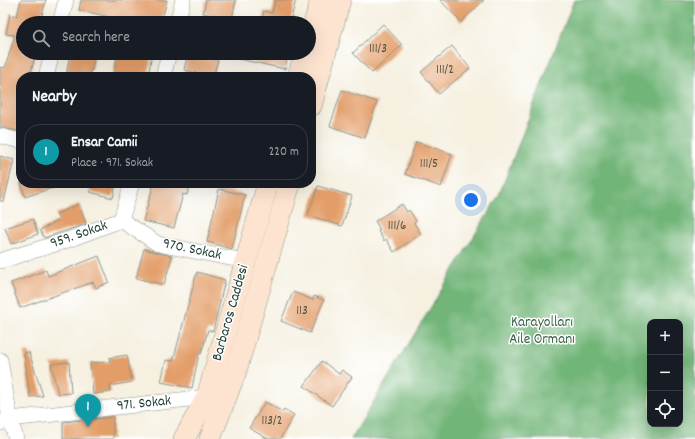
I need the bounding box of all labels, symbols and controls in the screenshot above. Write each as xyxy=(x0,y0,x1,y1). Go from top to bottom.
search box xyxy=(16,16,316,60)
icon: search xyxy=(30,27,52,49)
text: Search here xyxy=(62,27,130,49)
house number: 111/3 xyxy=(369,40,387,59)
house number: 111/2 xyxy=(436,61,454,80)
text: Nearby xyxy=(32,86,76,110)
text: Ensar Camii xyxy=(71,132,137,154)
text: 1 xyxy=(45,143,47,162)
text: 220 m xyxy=(269,143,299,162)
text: Place · 971. Sokak xyxy=(71,154,153,173)
house number: 111/5 xyxy=(420,155,438,174)
your location xyxy=(461,190,481,210)
street label: 959. Sokak xyxy=(47,215,111,255)
house number: 111/6 xyxy=(388,217,406,236)
street label: 970. Sokak xyxy=(161,233,223,267)
street label: Barbaros Caddesi xyxy=(207,262,255,364)
house number: 113 xyxy=(296,302,308,321)
park label: Karayolları Aile Ormanı xyxy=(509,312,575,351)
map controls xyxy=(647,319,683,427)
button: + xyxy=(647,319,683,355)
button: − xyxy=(647,355,683,391)
street label: 971. Sokak xyxy=(116,390,172,418)
button: locate xyxy=(647,391,683,427)
pin: 1 xyxy=(75,394,101,427)
house number: 113/2 xyxy=(262,412,282,431)

